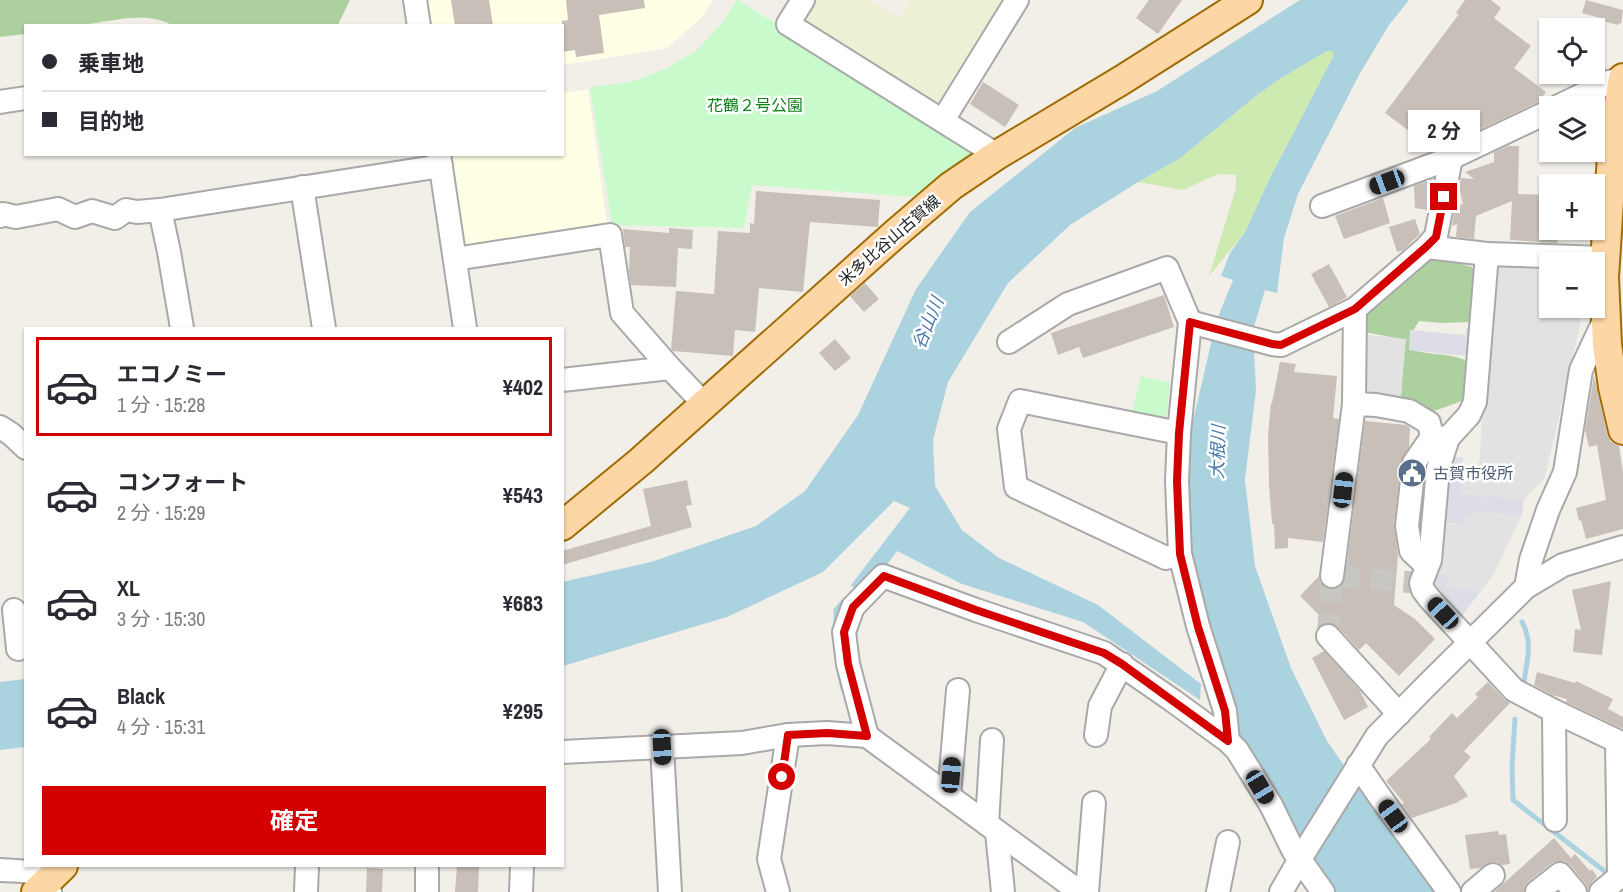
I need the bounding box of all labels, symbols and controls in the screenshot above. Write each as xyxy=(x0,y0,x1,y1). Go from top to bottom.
map controls xyxy=(1539,18,1605,318)
button: locate xyxy=(1539,18,1605,84)
text: 乗車地 xyxy=(78,48,144,78)
park label: 花鶴２号公園 xyxy=(707,94,803,116)
button: layers xyxy=(1539,96,1605,162)
text: 目的地 xyxy=(78,106,144,136)
callout: 2 分 xyxy=(1408,110,1480,152)
text: 2 分 xyxy=(1427,117,1461,144)
car xyxy=(1367,167,1407,197)
button: + xyxy=(1539,174,1605,240)
route end xyxy=(1430,183,1457,210)
street label: 米多比谷山古賀線 xyxy=(833,190,945,290)
button: − xyxy=(1539,252,1605,318)
water label: 谷山川 xyxy=(906,291,950,353)
text: エコノミー xyxy=(117,359,227,389)
icon: car xyxy=(45,360,99,414)
text: ¥402 xyxy=(503,372,543,402)
text: 1 分 · 15:28 xyxy=(117,391,205,418)
water label: 大根川 xyxy=(1204,423,1231,479)
public building icon: 古賀市役所 xyxy=(1396,457,1428,489)
place label: 古賀市役所 xyxy=(1433,462,1513,484)
text: コンフォート xyxy=(117,467,248,497)
icon: car xyxy=(45,468,99,522)
car xyxy=(1332,471,1354,509)
text: ¥543 xyxy=(503,480,543,510)
text: 2 分 · 15:29 xyxy=(117,499,205,526)
text: XL xyxy=(117,573,140,603)
icon: car xyxy=(45,576,99,630)
text: ¥683 xyxy=(503,588,543,618)
car xyxy=(1424,594,1462,632)
text: 3 分 · 15:30 xyxy=(117,605,205,632)
text: Black xyxy=(117,681,165,711)
icon: car xyxy=(45,684,99,738)
text: ¥295 xyxy=(503,696,543,726)
text: 4 分 · 15:31 xyxy=(117,713,205,740)
car xyxy=(652,729,672,765)
car xyxy=(940,756,962,794)
route start xyxy=(768,763,795,790)
car xyxy=(1243,767,1277,807)
button: 確定 xyxy=(42,786,546,855)
car xyxy=(1375,796,1411,836)

